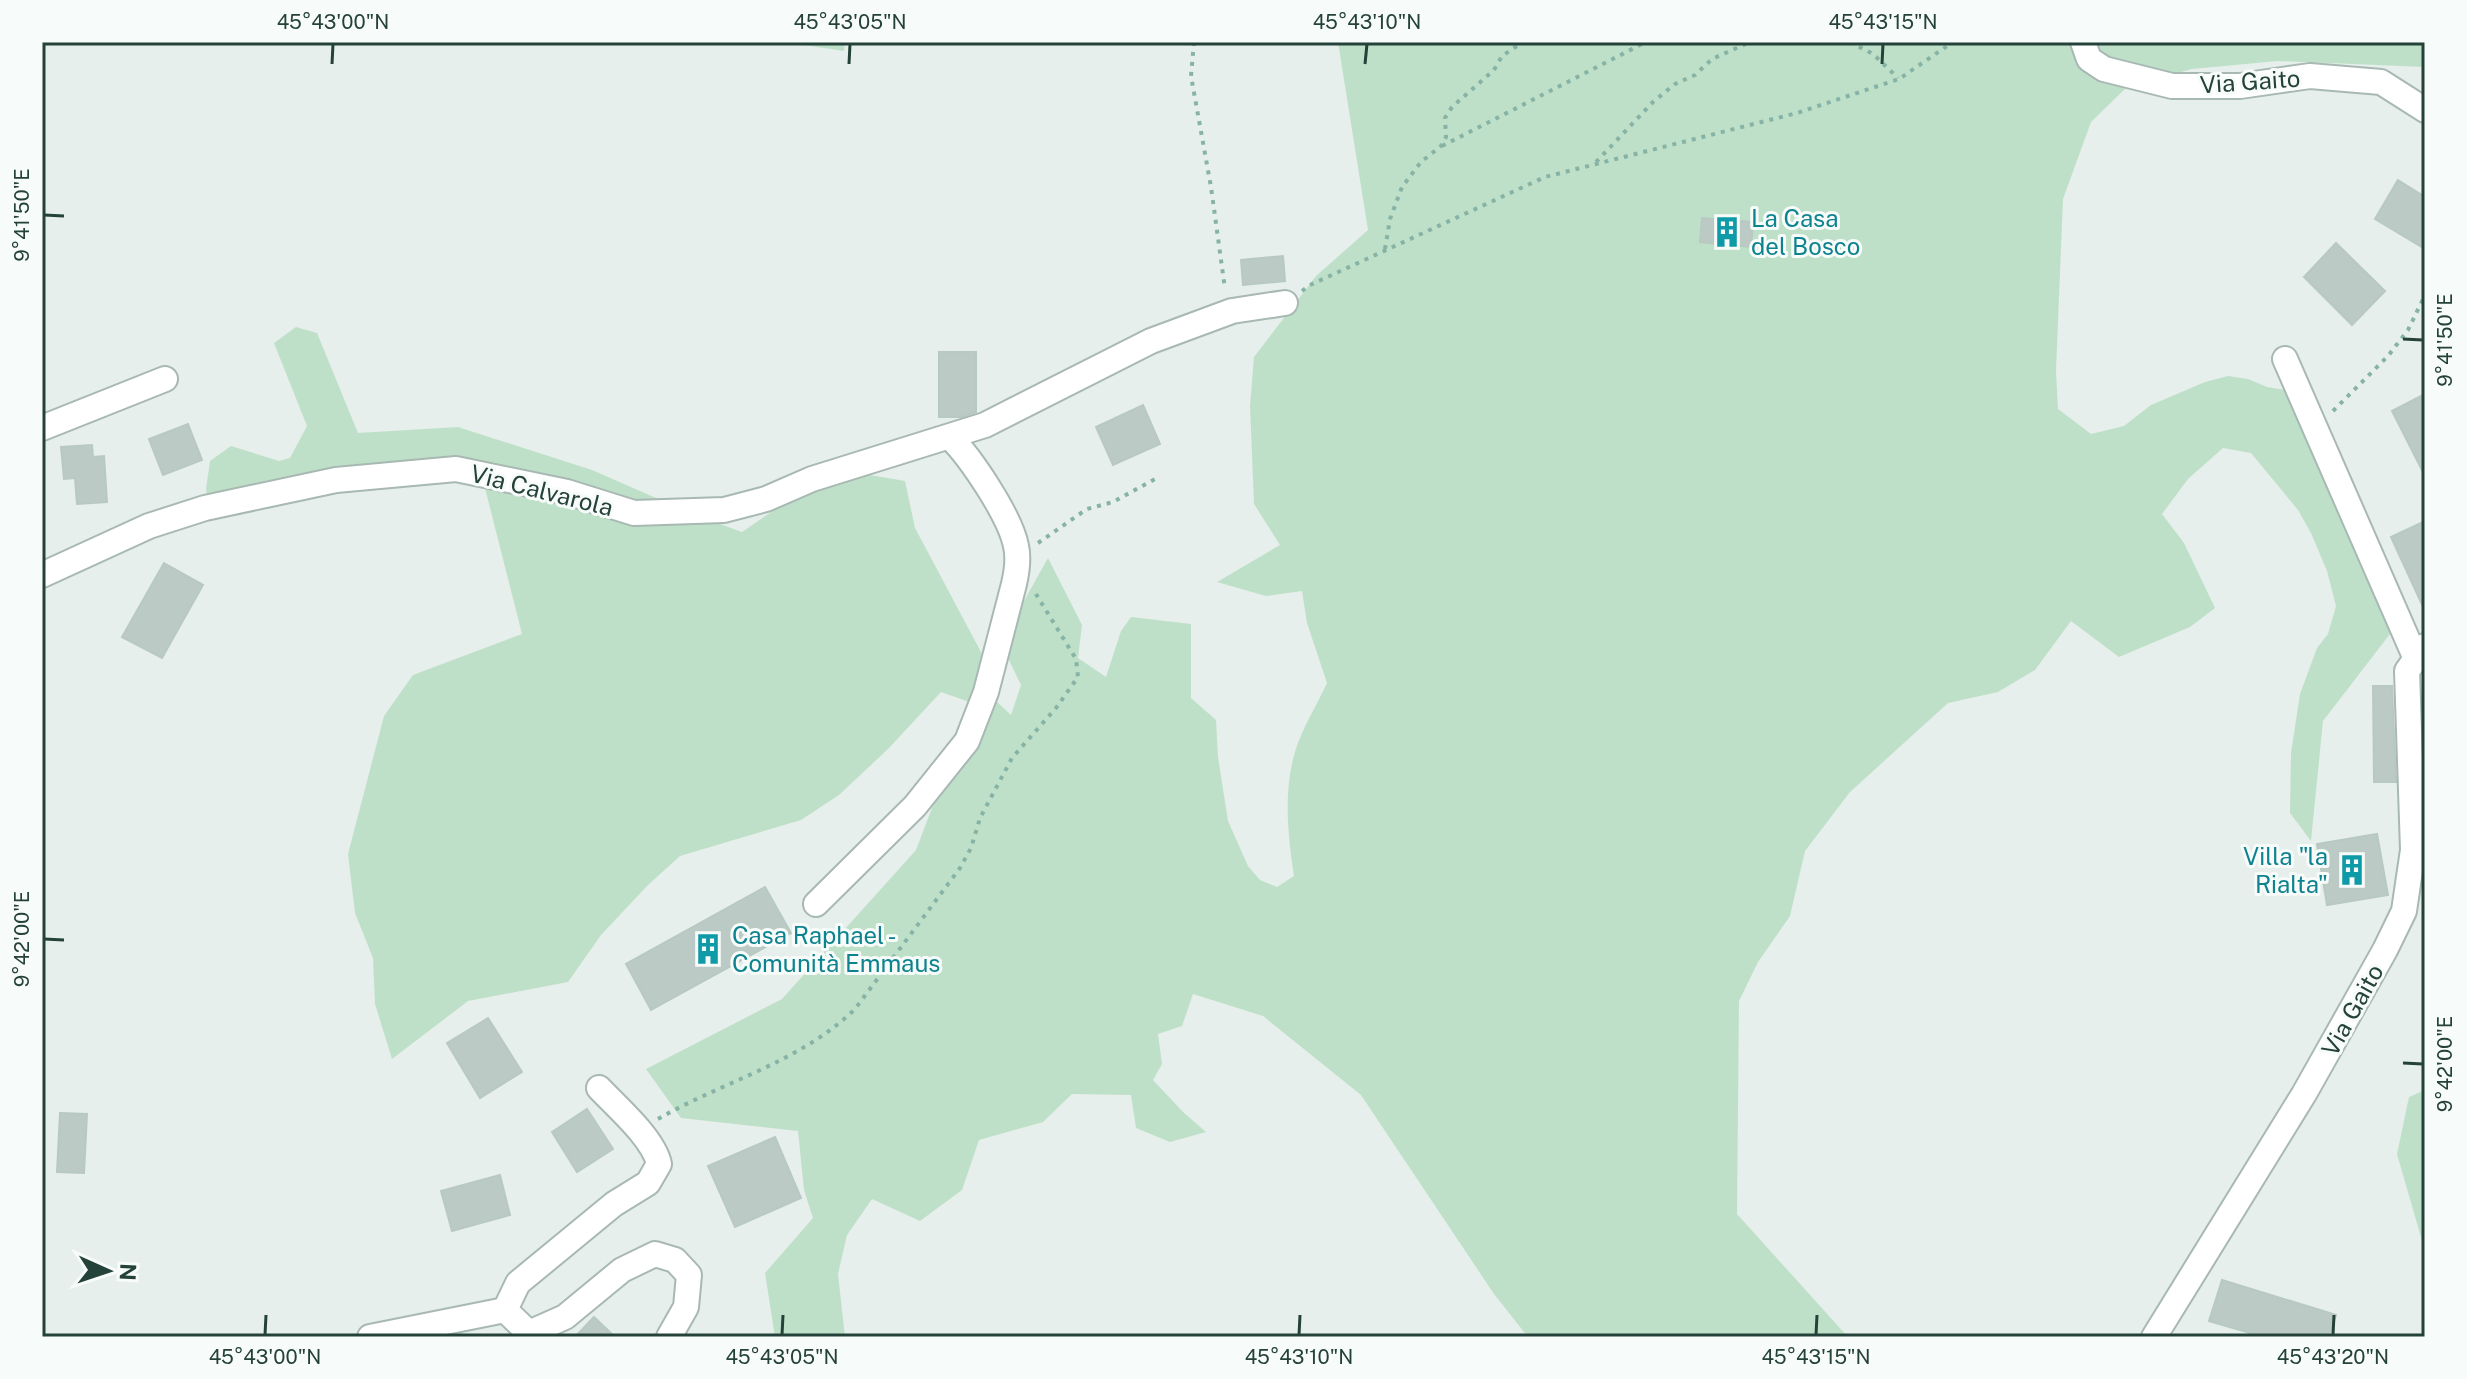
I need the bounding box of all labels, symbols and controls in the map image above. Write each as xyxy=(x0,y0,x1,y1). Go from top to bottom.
text: 45°43'00"N xyxy=(277,10,389,34)
text: 45°43'05"N xyxy=(793,10,907,34)
text: 45°43'10"N xyxy=(1313,10,1421,34)
text: 45°43'15"N xyxy=(1828,10,1938,34)
street label: Via Gaito xyxy=(2199,64,2301,98)
text: 9°41'50"E xyxy=(10,168,34,262)
place label: La Casa del Bosco xyxy=(1751,204,1860,260)
building icon: La Casa del Bosco xyxy=(1710,215,1744,249)
text: 9°41'50"E xyxy=(2433,293,2457,387)
street label: Via Calvarola xyxy=(468,459,616,521)
place label: Villa "la Rialta" xyxy=(2243,842,2328,898)
building icon: Villa "la Rialta" xyxy=(2335,853,2369,887)
text: 9°42'00"E xyxy=(10,891,34,987)
place label: Casa Raphael - Comunità Emmaus xyxy=(732,921,940,977)
building icon: Casa Raphael - Comunità Emmaus xyxy=(691,932,725,966)
street label: Via Gaito xyxy=(2315,959,2389,1061)
text: 9°42'00"E xyxy=(2433,1016,2457,1112)
north arrow xyxy=(68,1231,148,1311)
text: N xyxy=(115,1263,141,1281)
text: 45°43'00"N xyxy=(209,1345,321,1369)
text: 45°43'05"N xyxy=(725,1345,839,1369)
text: 45°43'10"N xyxy=(1245,1345,1353,1369)
text: 45°43'15"N xyxy=(1761,1345,1871,1369)
text: 45°43'20"N xyxy=(2277,1345,2389,1369)

